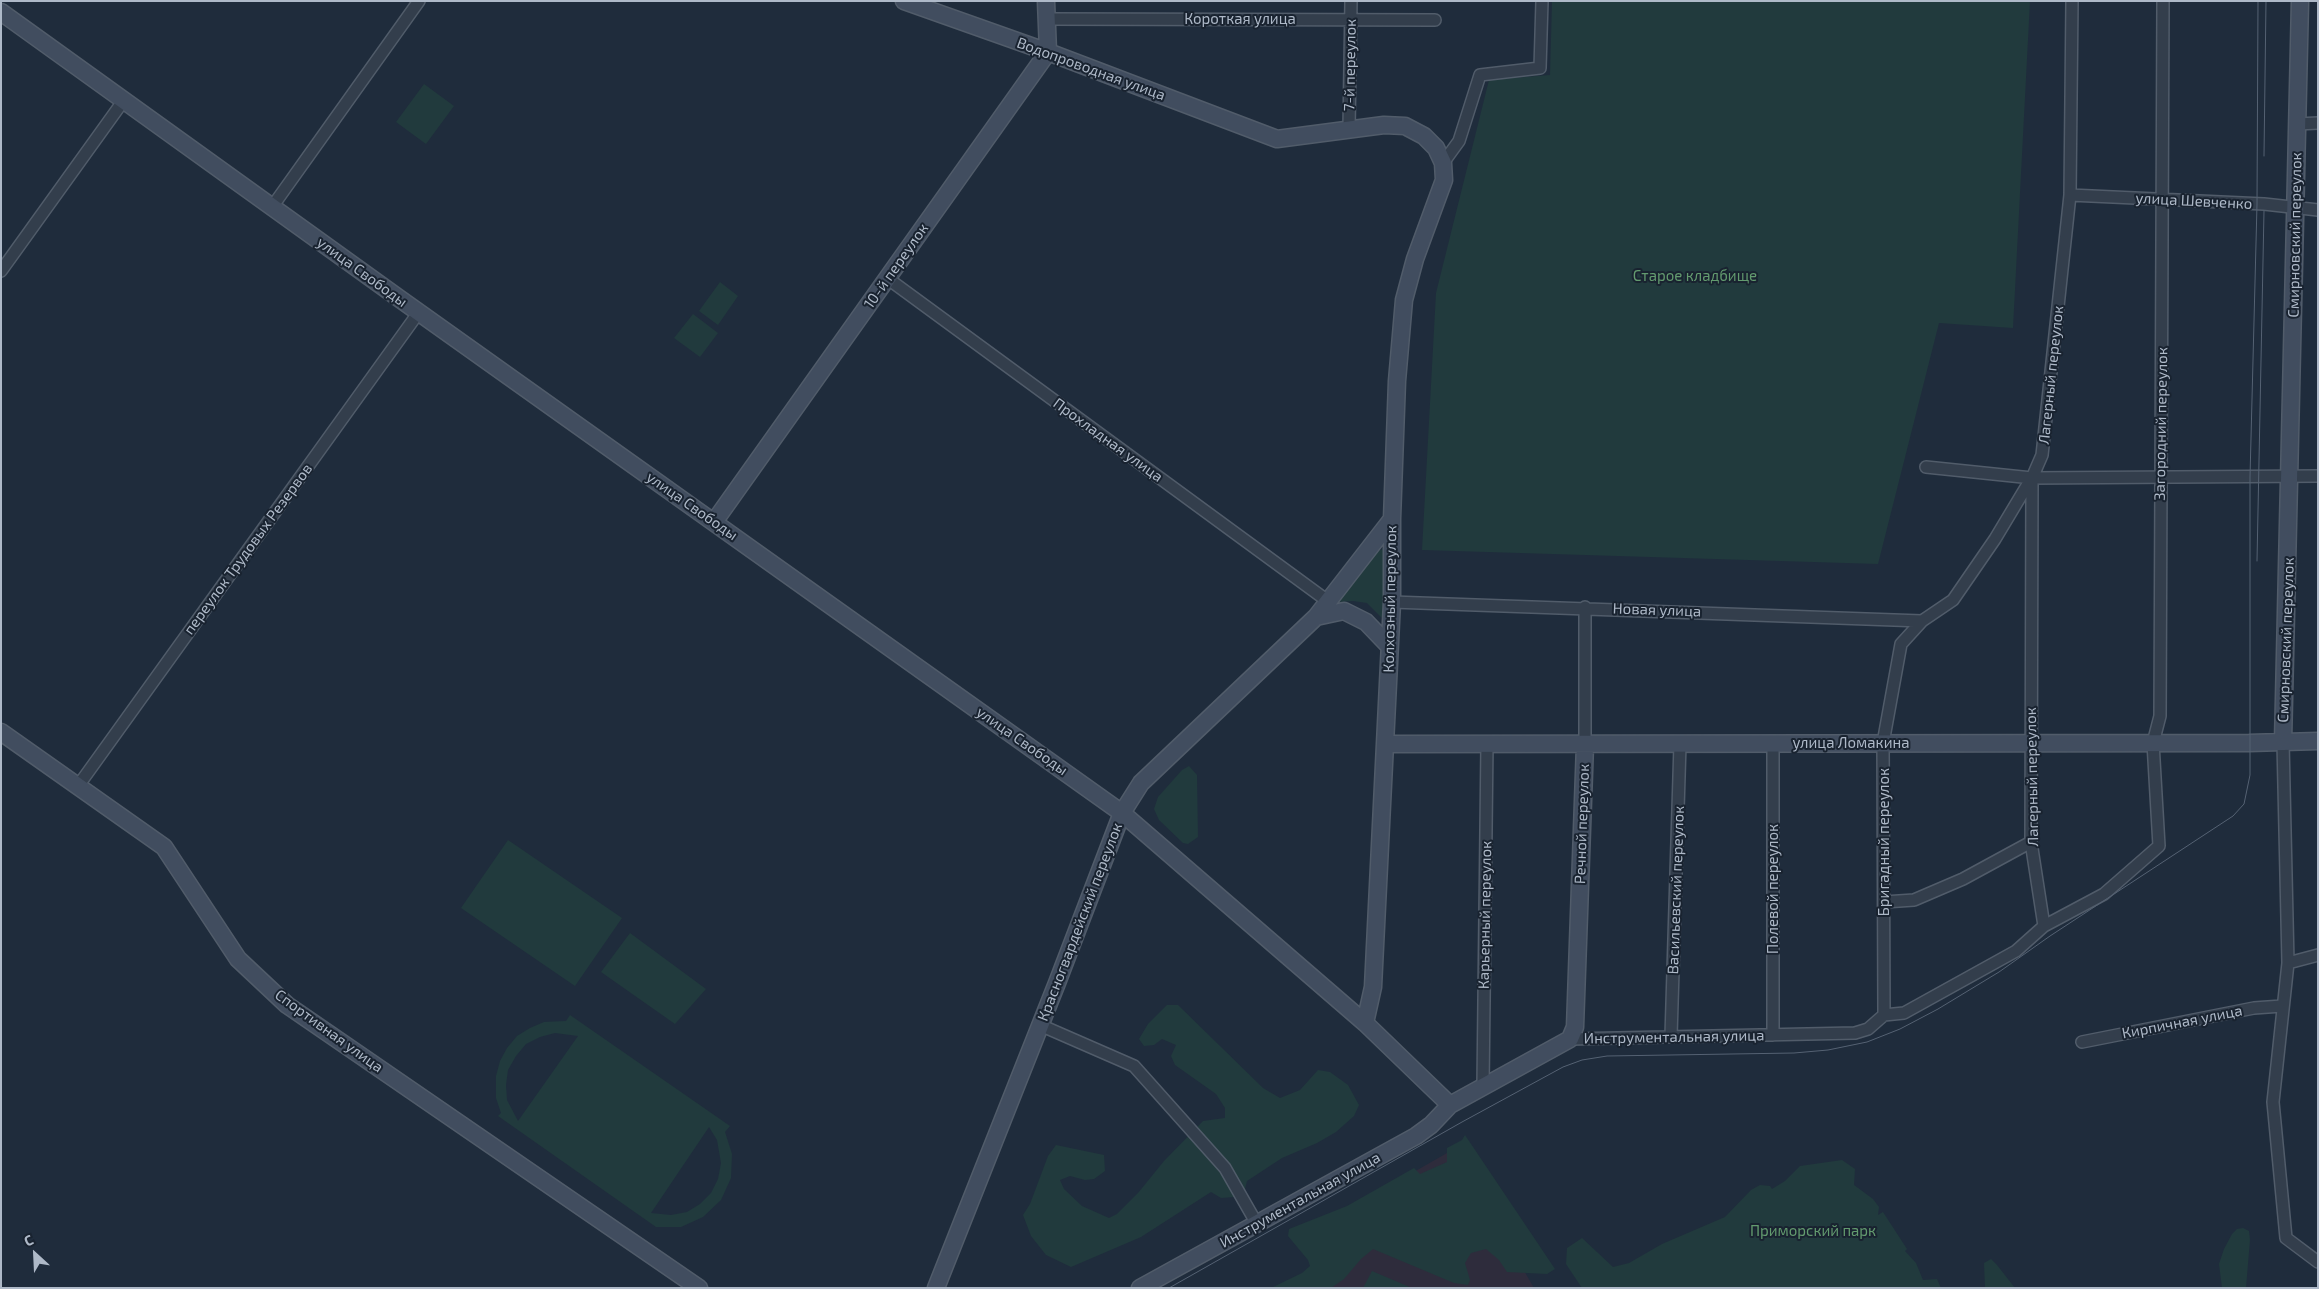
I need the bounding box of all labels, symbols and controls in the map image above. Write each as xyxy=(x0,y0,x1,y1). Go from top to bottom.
street label: Короткая улица xyxy=(1184,10,1296,28)
street label: 7-й переулок xyxy=(1340,19,1360,111)
street label: Водопроводная улица xyxy=(1014,34,1168,104)
street label: Смирновский переулок xyxy=(2285,152,2305,318)
street label: улица Шевченко xyxy=(2135,189,2253,213)
street label: 10-й переулок xyxy=(860,220,932,312)
street label: улица Свободы xyxy=(313,233,411,311)
park label: Старое кладбище xyxy=(1633,267,1757,285)
street label: Лагерный переулок xyxy=(2035,305,2067,445)
street label: Загородний переулок xyxy=(2151,347,2171,501)
street label: Прохладная улица xyxy=(1050,394,1166,486)
street label: переулок Трудовых Резервов xyxy=(180,460,316,638)
street label: улица Свободы xyxy=(643,468,741,544)
street label: Колхозный переулок xyxy=(1380,525,1400,673)
street label: Смирновский переулок xyxy=(2274,557,2298,723)
street label: Новая улица xyxy=(1612,599,1702,621)
street label: улица Свободы xyxy=(973,703,1071,779)
street label: Лагерный переулок xyxy=(2022,707,2042,847)
street label: улица Ломакина xyxy=(1793,734,1909,752)
street label: Речной переулок xyxy=(1571,764,1593,884)
street label: Бригадный переулок xyxy=(1875,768,1893,916)
street label: Васильевский переулок xyxy=(1664,805,1688,975)
street label: Красногвардейский переулок xyxy=(1034,820,1126,1024)
street label: Полевой переулок xyxy=(1764,824,1782,954)
street label: Карьерный переулок xyxy=(1475,841,1495,989)
street label: Спортивная улица xyxy=(271,986,387,1076)
street label: Кирпичная улица xyxy=(2120,1001,2244,1043)
street label: Инструментальная улица xyxy=(1584,1026,1764,1048)
street label: Инструментальная улица xyxy=(1217,1148,1383,1252)
park label: Приморский парк xyxy=(1750,1222,1876,1240)
north arrow xyxy=(10,1229,60,1279)
text: С xyxy=(21,1231,36,1249)

